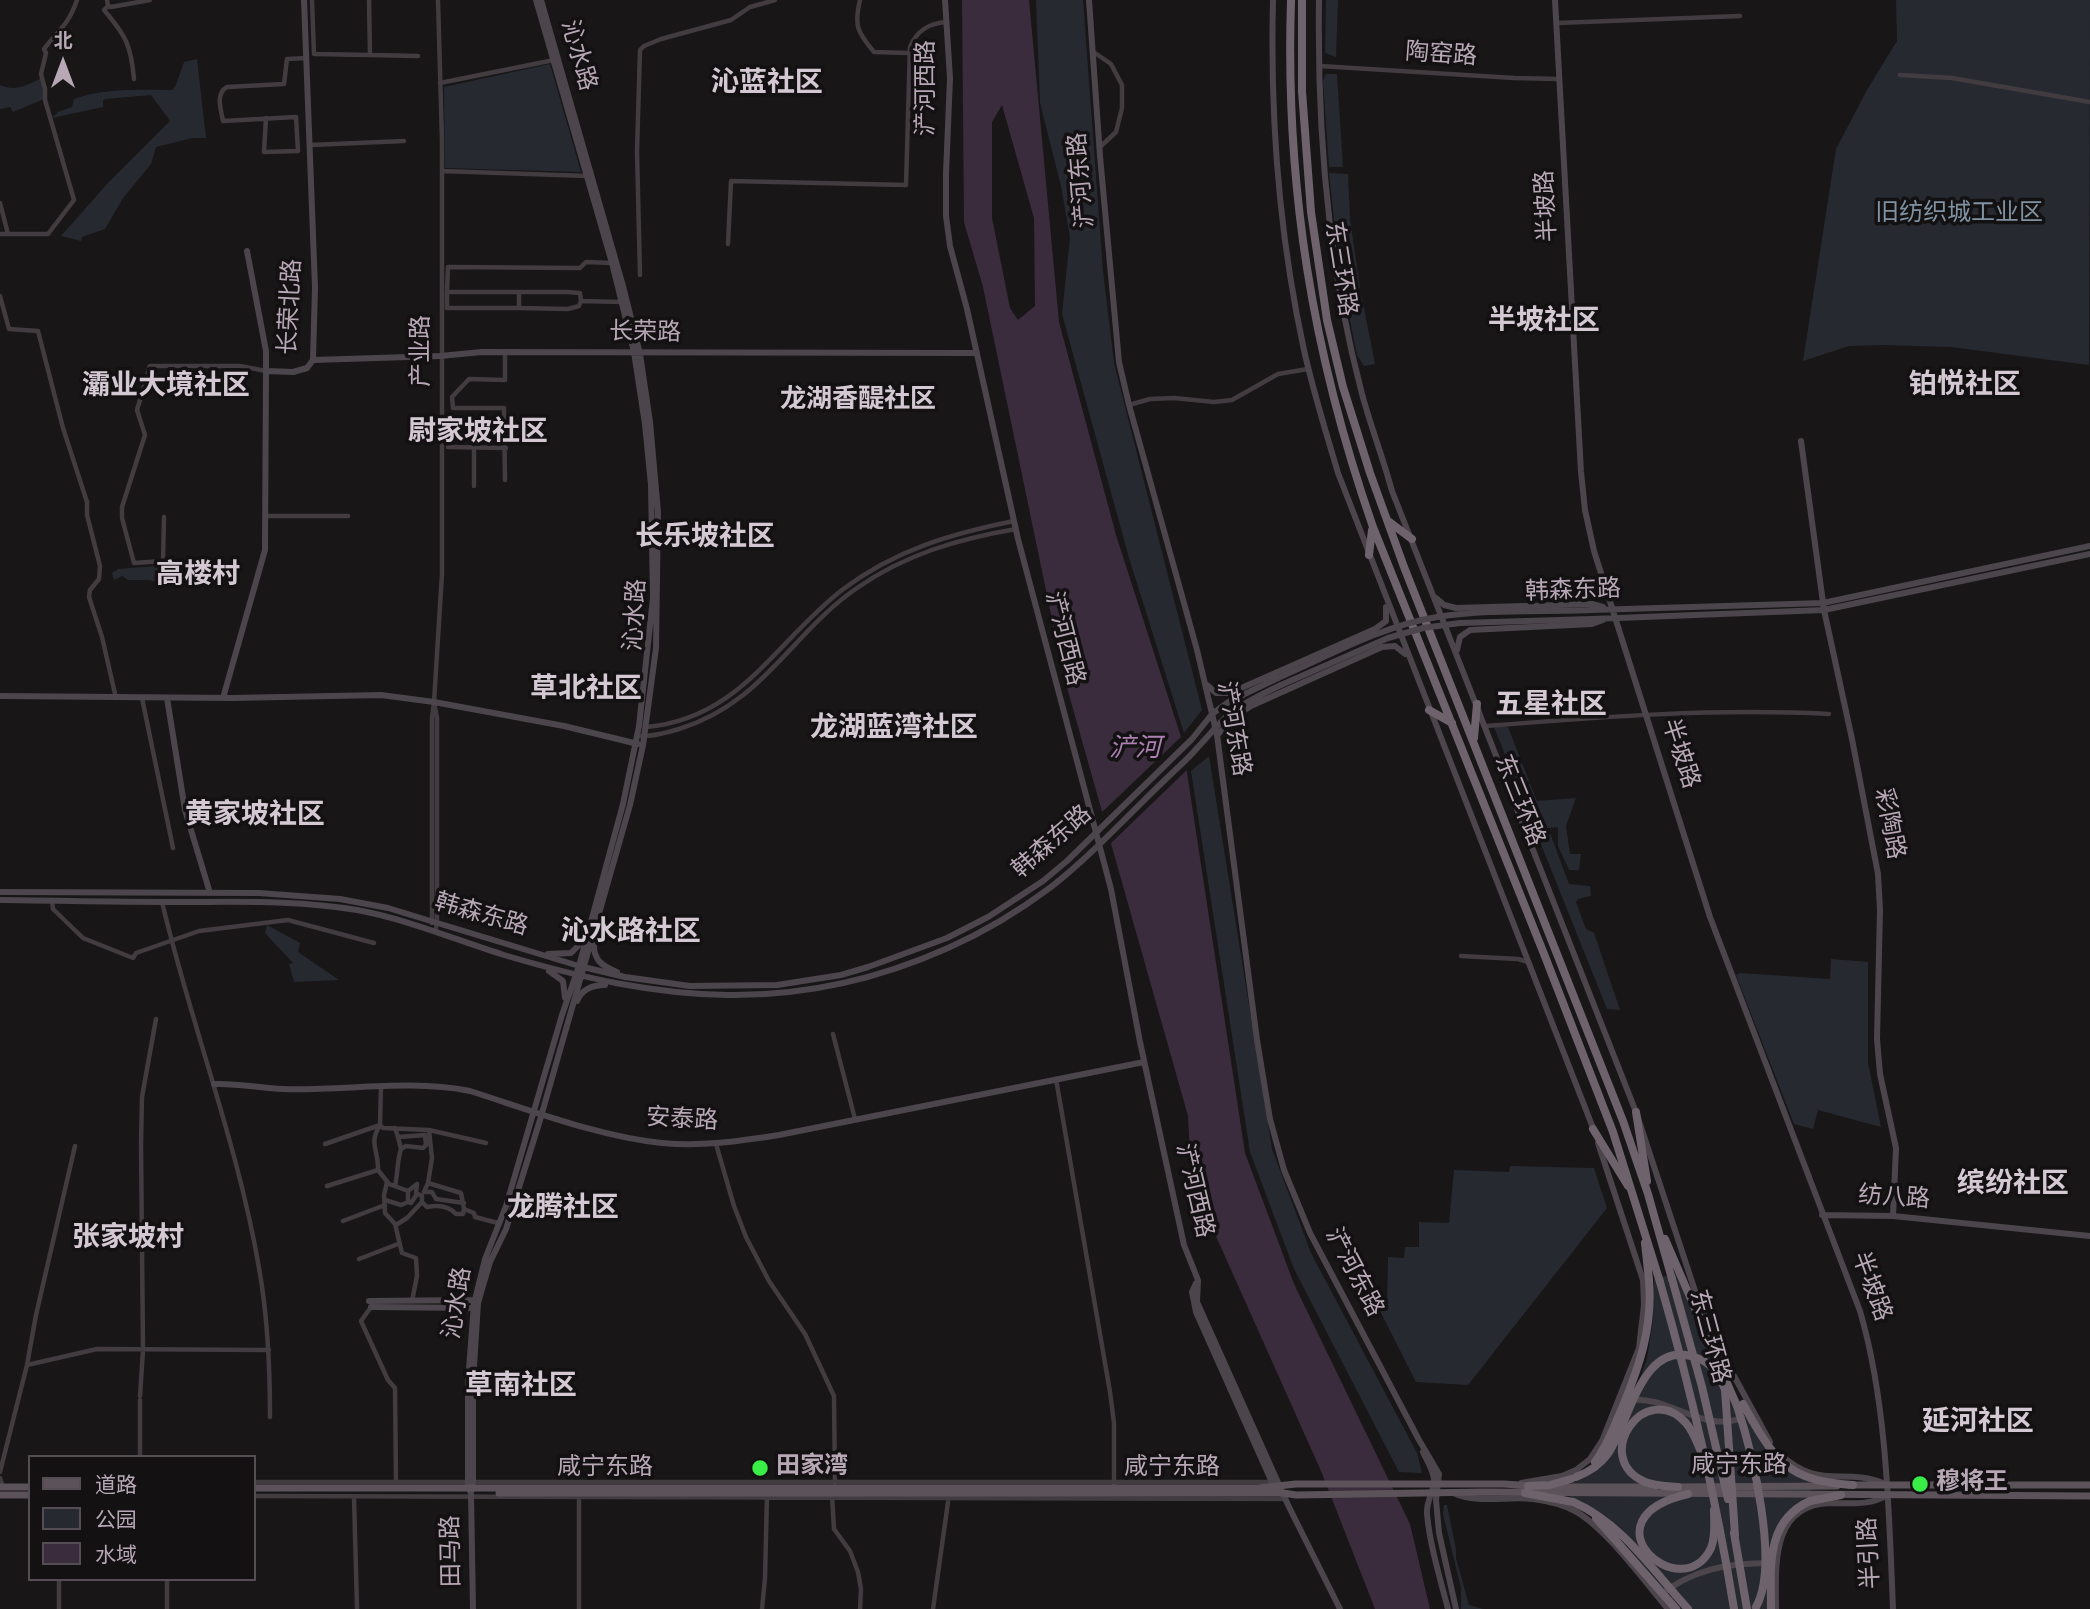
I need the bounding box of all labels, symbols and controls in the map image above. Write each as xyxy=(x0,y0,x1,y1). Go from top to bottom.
street label: 沁水路 xyxy=(553,17,601,95)
north arrow xyxy=(28,28,98,98)
text: 北 xyxy=(53,28,73,55)
street label: 陶窑路 xyxy=(1404,39,1478,73)
street label: 浐河西路 xyxy=(914,40,942,136)
district label: 沁蓝社区 xyxy=(711,68,823,102)
street label: 浐河东路 xyxy=(1064,131,1102,229)
street label: 半坡路 xyxy=(1532,169,1564,243)
park label: 旧纺织城工业区 xyxy=(1875,201,2043,229)
street label: 东三环路 xyxy=(1317,219,1361,319)
street label: 长荣北路 xyxy=(275,258,309,356)
district label: 半坡社区 xyxy=(1488,306,1600,340)
street label: 产业路 xyxy=(409,315,437,387)
street label: 长荣路 xyxy=(609,319,681,349)
district label: 铂悦社区 xyxy=(1909,370,2021,404)
district label: 灞业大境社区 xyxy=(82,371,250,405)
district label: 龙湖香醍社区 xyxy=(780,385,936,417)
district label: 尉家坡社区 xyxy=(408,417,548,451)
district label: 长乐坡社区 xyxy=(635,522,775,556)
district label: 高楼村 xyxy=(156,560,240,594)
street label: 韩森东路 xyxy=(1525,576,1621,608)
street label: 沁水路 xyxy=(621,578,653,652)
street label: 浐河西路 xyxy=(1037,589,1089,689)
district label: 草北社区 xyxy=(530,674,642,708)
street label: 浐河东路 xyxy=(1209,679,1255,779)
district label: 五星社区 xyxy=(1495,690,1607,724)
district label: 龙湖蓝湾社区 xyxy=(810,713,978,747)
street label: 半坡路 xyxy=(1654,715,1704,793)
water label: 浐河 xyxy=(1109,734,1161,766)
street label: 东三环路 xyxy=(1487,751,1549,851)
street label: 彩陶路 xyxy=(1867,786,1909,862)
district label: 黄家坡社区 xyxy=(185,800,325,834)
street label: 韩森东路 xyxy=(1007,801,1099,885)
street label: 韩森东路 xyxy=(431,889,531,943)
district label: 沁水路社区 xyxy=(561,917,701,951)
street label: 安泰路 xyxy=(645,1105,719,1137)
street label: 浐河西路 xyxy=(1168,1141,1218,1241)
district label: 缤纷社区 xyxy=(1957,1169,2069,1203)
street label: 纺八路 xyxy=(1857,1182,1931,1216)
district label: 龙腾社区 xyxy=(507,1193,619,1227)
district label: 张家坡村 xyxy=(72,1223,184,1257)
street label: 浐河东路 xyxy=(1318,1224,1388,1322)
street label: 半坡路 xyxy=(1844,1248,1896,1326)
street label: 沁水路 xyxy=(439,1265,479,1341)
street label: 东三环路 xyxy=(1682,1287,1734,1387)
district label: 草南社区 xyxy=(465,1371,577,1405)
district label: 延河社区 xyxy=(1922,1407,2034,1441)
street label: 咸宁东路 xyxy=(1691,1453,1787,1481)
place label: 田家湾 xyxy=(776,1454,848,1482)
legend xyxy=(28,1455,256,1581)
street label: 咸宁东路 xyxy=(557,1455,653,1483)
street label: 咸宁东路 xyxy=(1124,1455,1220,1483)
marker: 田家湾 xyxy=(750,1458,770,1478)
text: 道路 xyxy=(95,1470,137,1500)
place label: 穆将王 xyxy=(1936,1470,2008,1498)
marker: 穆将王 xyxy=(1910,1474,1930,1494)
text: 公园 xyxy=(95,1505,137,1535)
street label: 田马路 xyxy=(438,1515,468,1587)
street label: 半引路 xyxy=(1855,1516,1887,1590)
text: 水域 xyxy=(95,1540,137,1570)

